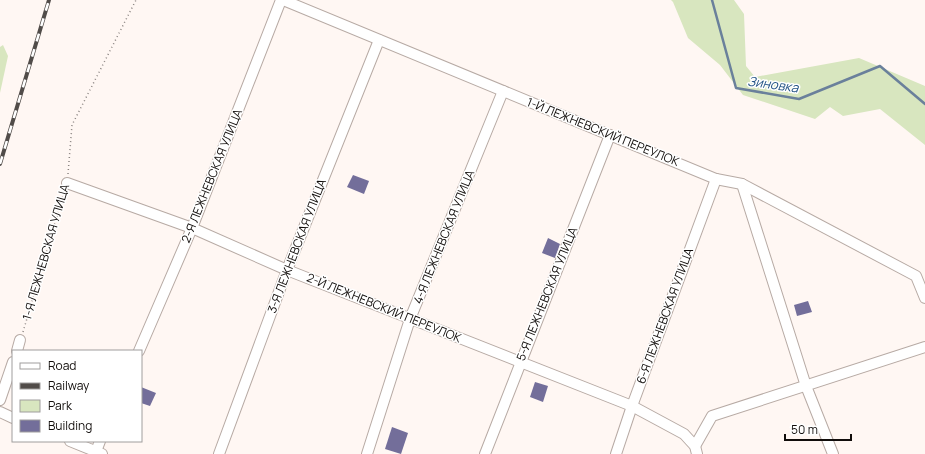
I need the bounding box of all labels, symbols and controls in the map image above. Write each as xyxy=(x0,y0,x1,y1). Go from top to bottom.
water label: Зиновка xyxy=(746,72,800,97)
street label: 1-Й ЛЕЖНЕВСКИЙ ПЕРЕУЛОК xyxy=(524,93,683,170)
street label: 2-Я ЛЕЖНЕВСКАЯ УЛИЦА xyxy=(177,106,246,245)
street label: 4-Я ЛЕЖНЕВСКАЯ УЛИЦА xyxy=(409,167,478,306)
street label: 3-Я ЛЕЖНЕВСКАЯ УЛИЦА xyxy=(263,176,330,315)
street label: 1-Я ЛЕЖНЕВСКАЯ УЛИЦА xyxy=(18,182,73,322)
street label: 5-Я ЛЕЖНЕВСКАЯ УЛИЦА xyxy=(512,224,581,363)
street label: 6-Я ЛЕЖНЕВСКАЯ УЛИЦА xyxy=(632,245,697,386)
street label: 2-Й ЛЕЖНЕВСКИЙ ПЕРЕУЛОК xyxy=(304,269,465,347)
legend xyxy=(12,350,142,442)
text: Road xyxy=(48,357,76,374)
text: Railway xyxy=(48,377,90,394)
text: Park xyxy=(48,397,73,414)
scale bar xyxy=(785,416,851,442)
text: Building xyxy=(48,417,92,434)
text: 50 m xyxy=(791,421,818,438)

